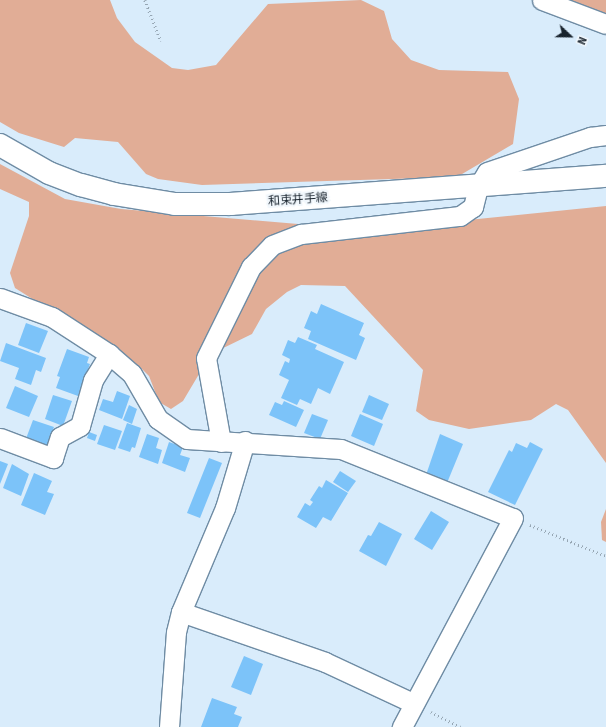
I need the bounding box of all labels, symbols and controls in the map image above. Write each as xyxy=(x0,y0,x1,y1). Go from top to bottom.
north arrow xyxy=(550,16,590,56)
text: N xyxy=(573,34,590,47)
street label: 和束井手線 xyxy=(268,191,328,209)

